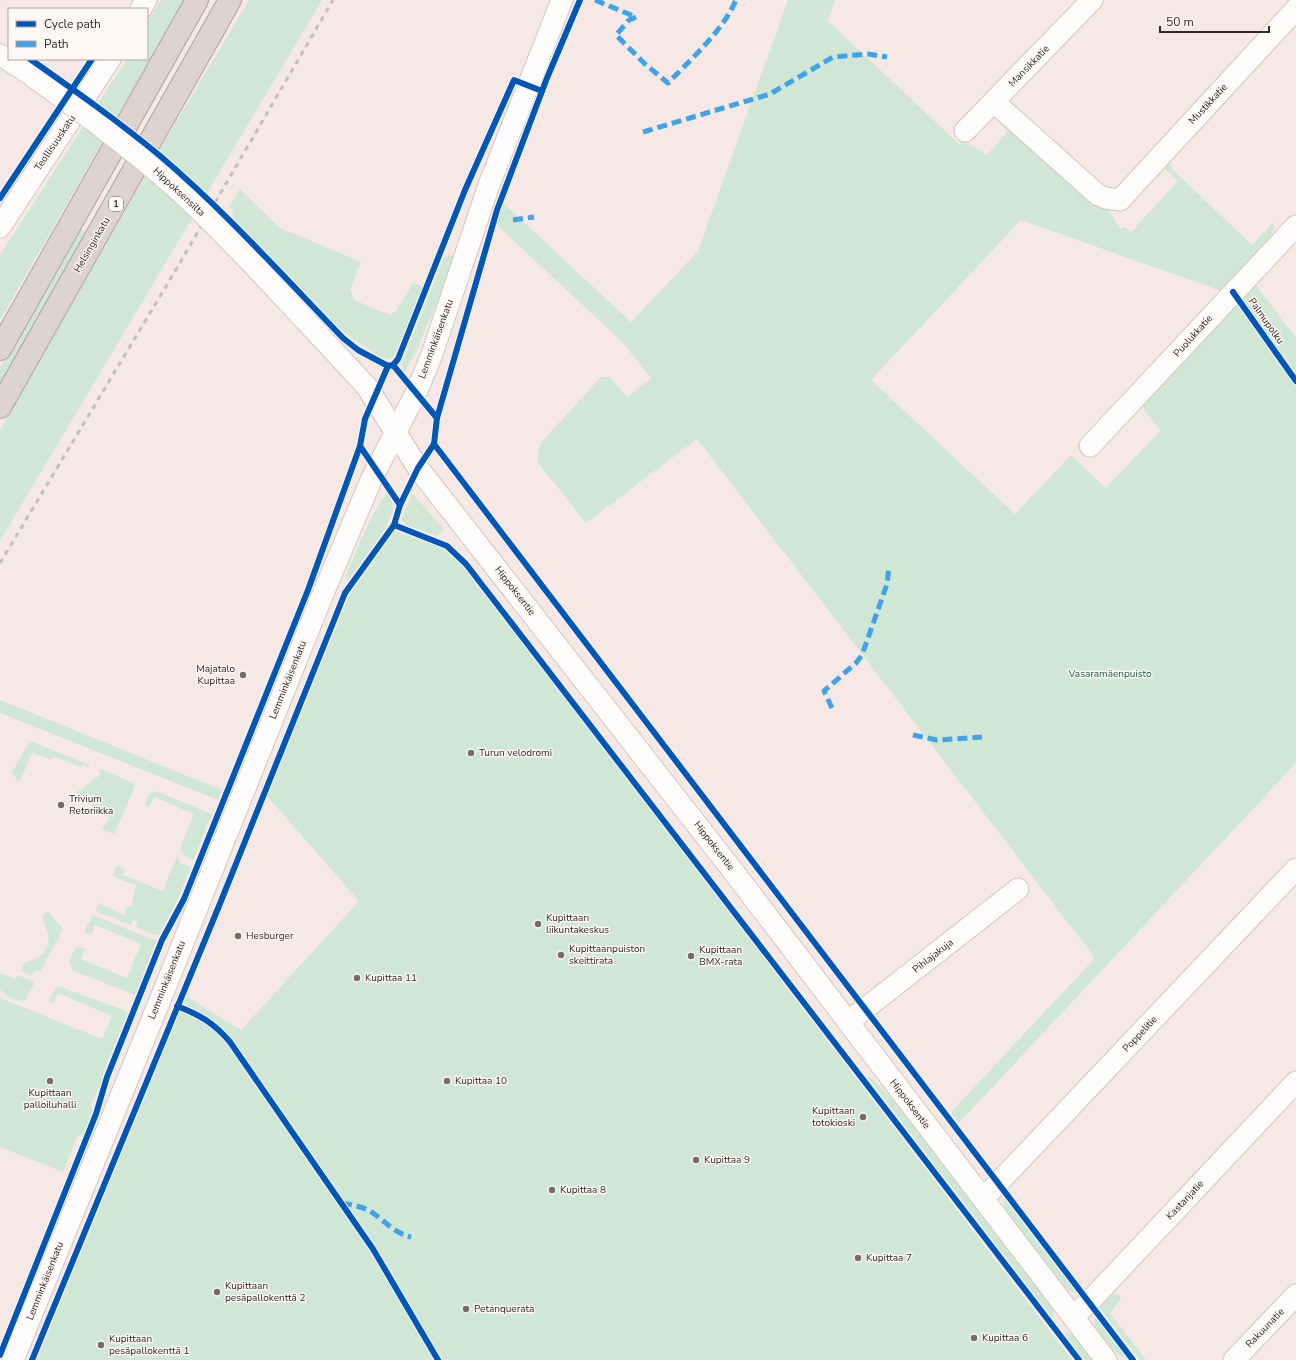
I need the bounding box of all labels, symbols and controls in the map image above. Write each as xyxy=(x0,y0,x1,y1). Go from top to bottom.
legend xyxy=(8,8,148,60)
scale bar xyxy=(1160,8,1269,34)
text: 50 m xyxy=(1166,14,1194,30)
text: Cycle path xyxy=(44,16,101,32)
text: Path xyxy=(44,36,69,52)
street label: Mansikkatie xyxy=(1006,42,1052,90)
street label: Mustikkatie xyxy=(1185,81,1231,127)
street label: Teollisuuskatu xyxy=(31,112,79,174)
street label: Hippoksensilta xyxy=(150,164,208,220)
road number: 1 xyxy=(109,197,123,211)
street label: Helsinginkatu xyxy=(70,215,114,275)
street label: Palmupolku xyxy=(1245,295,1287,347)
street label: Lemminkäisenkatu xyxy=(415,297,457,381)
street label: Puolukkatie xyxy=(1170,312,1216,360)
street label: Hippoksentie xyxy=(491,563,539,619)
street label: Lemminkäisenkatu xyxy=(266,639,310,721)
place label: Majatalo Kupittaa xyxy=(196,662,235,688)
park label: Vasaramäenpuisto xyxy=(1068,667,1152,681)
marker: Majatalo Kupittaa xyxy=(238,670,248,680)
place label: Turun velodromi xyxy=(479,746,552,760)
marker: Turun velodromi xyxy=(466,748,476,758)
place label: Trivium Retoriikka xyxy=(69,792,113,818)
marker: Trivium Retoriikka xyxy=(56,800,66,810)
street label: Hippoksentie xyxy=(690,818,738,874)
place label: Kupittaan liikuntakeskus xyxy=(546,911,609,937)
marker: Kupittaan liikuntakeskus xyxy=(533,919,543,929)
place label: Hesburger xyxy=(246,929,294,943)
marker: Hesburger xyxy=(233,931,243,941)
street label: Pihlajakuja xyxy=(910,936,956,976)
street label: Lemminkäisenkatu xyxy=(145,939,189,1021)
place label: Kupittaanpuiston skeittirata xyxy=(569,942,645,968)
place label: Kupittaan BMX-rata xyxy=(699,943,742,969)
marker: Kupittaanpuiston skeittirata xyxy=(556,950,566,960)
marker: Kupittaan BMX-rata xyxy=(686,951,696,961)
place label: Kupittaa 11 xyxy=(365,971,417,985)
marker: Kupittaa 11 xyxy=(352,973,362,983)
street label: Poppelitie xyxy=(1120,1013,1160,1055)
place label: Kupittaa 10 xyxy=(455,1074,507,1088)
marker: Kupittaan palloiluhalli xyxy=(45,1076,55,1086)
marker: Kupittaa 10 xyxy=(442,1076,452,1086)
street label: Hippoksentie xyxy=(887,1076,933,1132)
place label: Kupittaan palloiluhalli xyxy=(24,1086,76,1112)
place label: Kupittaan totokioski xyxy=(812,1104,855,1130)
marker: Kupittaan totokioski xyxy=(858,1112,868,1122)
place label: Kupittaa 9 xyxy=(704,1153,750,1167)
marker: Kupittaa 9 xyxy=(691,1155,701,1165)
street label: Kastanjatie xyxy=(1163,1177,1207,1223)
place label: Kupittaa 8 xyxy=(560,1183,606,1197)
marker: Kupittaa 8 xyxy=(547,1185,557,1195)
street label: Lemminkäisenkatu xyxy=(23,1240,67,1322)
place label: Kupittaa 7 xyxy=(866,1251,912,1265)
marker: Kupittaa 7 xyxy=(853,1253,863,1263)
place label: Kupittaan pesäpallokenttä 2 xyxy=(225,1279,305,1305)
marker: Kupittaan pesäpallokenttä 2 xyxy=(212,1287,222,1297)
place label: Petanquerata xyxy=(474,1302,534,1316)
marker: Petanquerata xyxy=(461,1304,471,1314)
street label: Rakuunatie xyxy=(1242,1305,1288,1351)
place label: Kupittaa 6 xyxy=(982,1331,1028,1345)
place label: Kupittaan pesäpallokenttä 1 xyxy=(109,1332,189,1358)
marker: Kupittaa 6 xyxy=(969,1333,979,1343)
marker: Kupittaan pesäpallokenttä 1 xyxy=(96,1340,106,1350)

